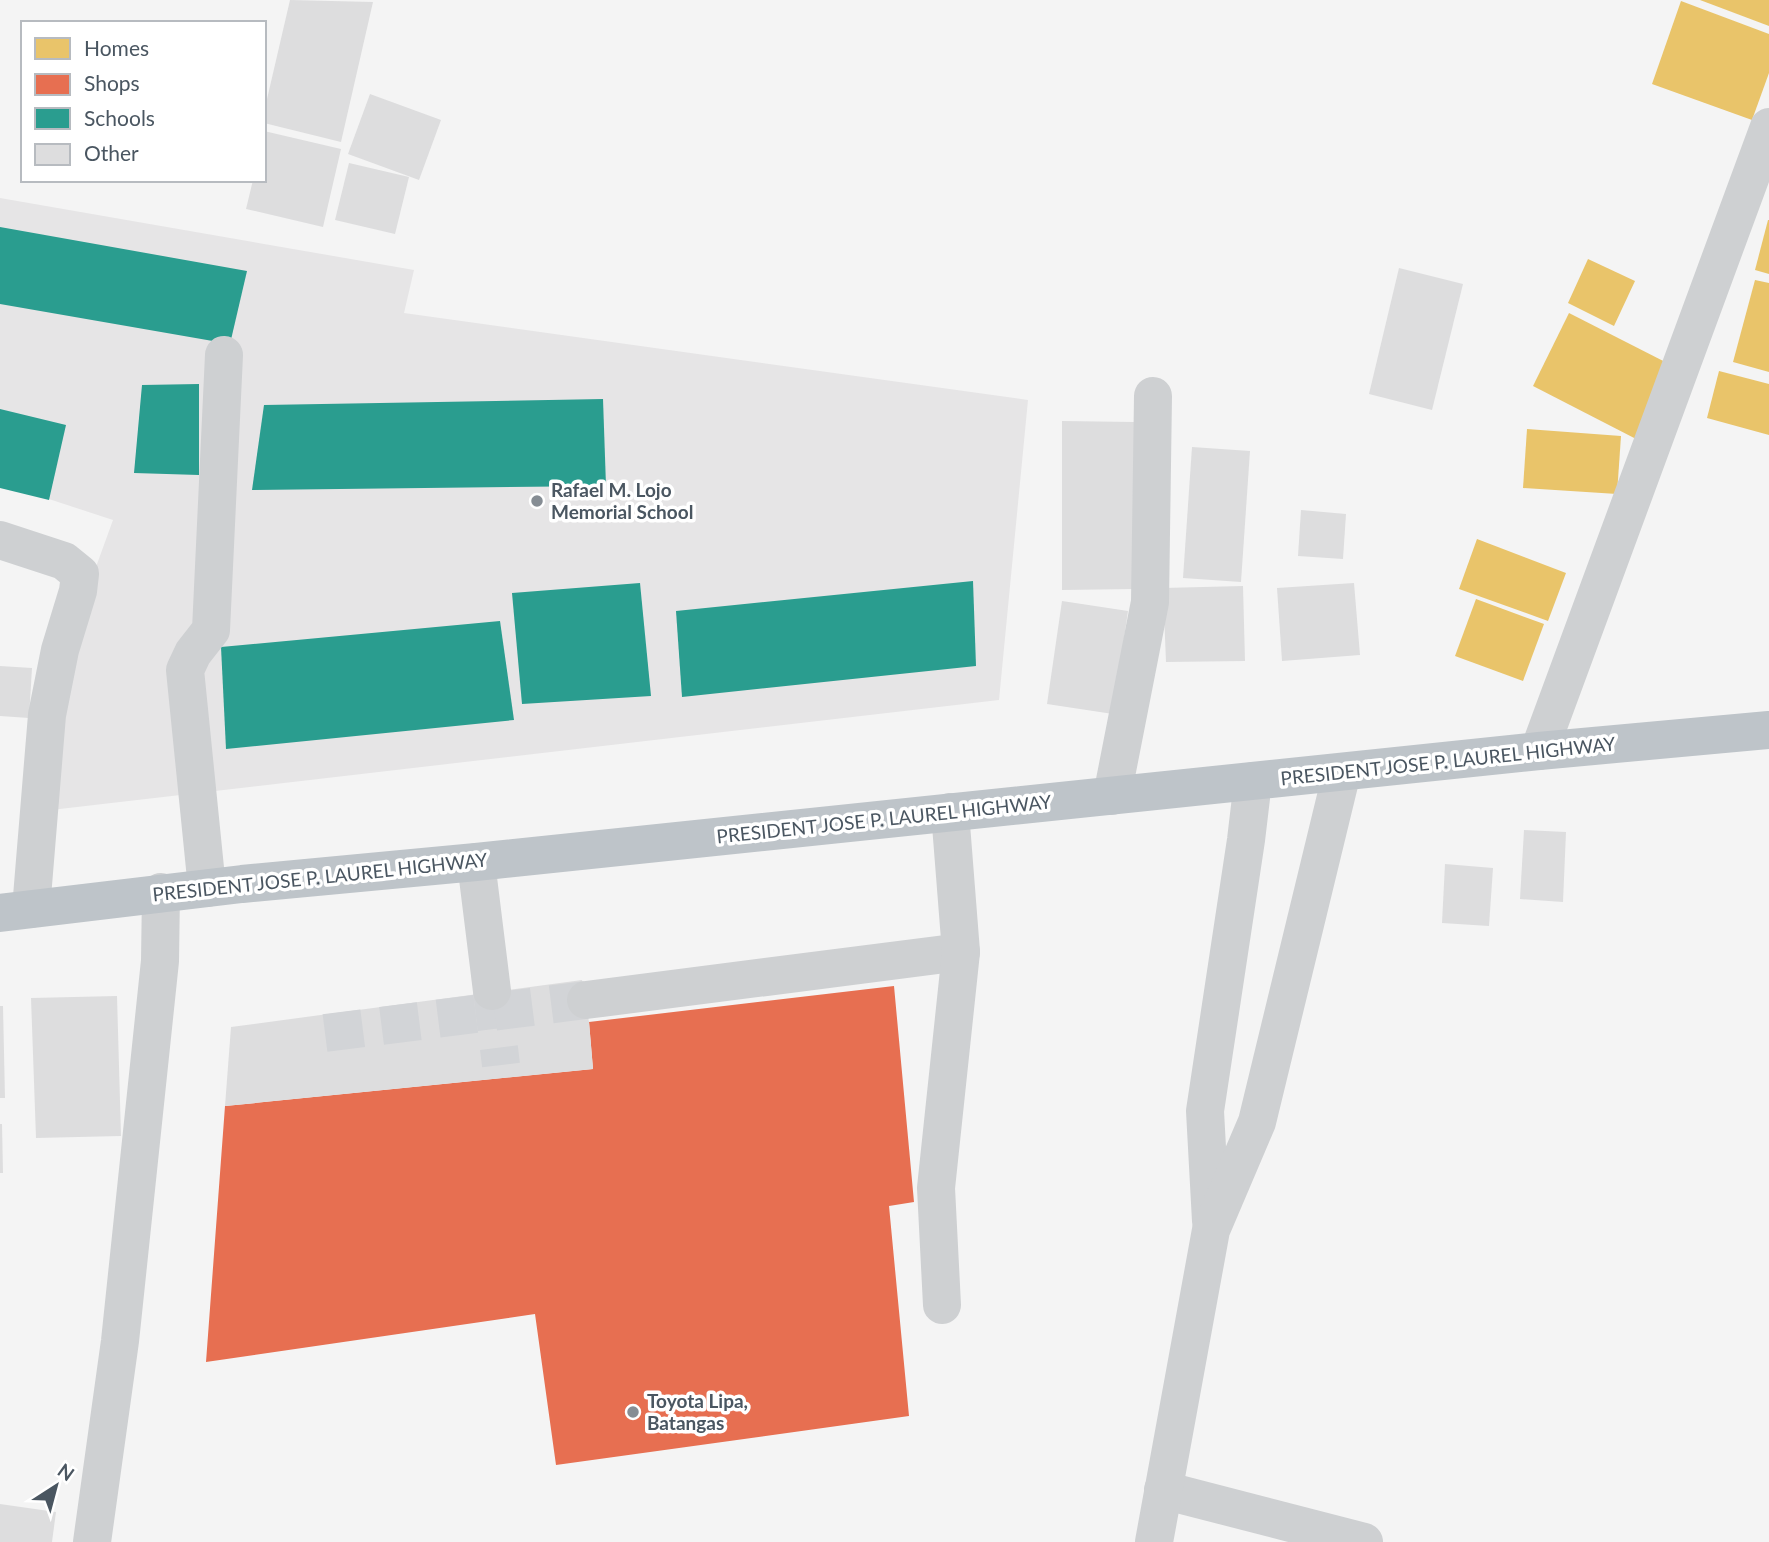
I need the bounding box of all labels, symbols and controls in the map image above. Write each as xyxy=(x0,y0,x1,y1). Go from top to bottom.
legend xyxy=(21,21,266,182)
text: Homes xyxy=(84,35,149,60)
text: Shops xyxy=(84,70,140,95)
text: Schools xyxy=(84,105,155,130)
text: Other xyxy=(84,140,139,165)
place label: Rafael M. Lojo Memorial School xyxy=(551,478,693,523)
marker: Rafael M. Lojo Memorial School xyxy=(529,493,545,509)
street label: PRESIDENT JOSE P. LAUREL HIGHWAY xyxy=(1279,731,1617,790)
street label: PRESIDENT JOSE P. LAUREL HIGHWAY xyxy=(715,789,1053,848)
street label: PRESIDENT JOSE P. LAUREL HIGHWAY xyxy=(151,847,489,906)
place label: Toyota Lipa, Batangas xyxy=(647,1389,748,1434)
marker: Toyota Lipa, Batangas xyxy=(625,1404,641,1420)
north arrow xyxy=(21,1451,91,1521)
text: N xyxy=(54,1458,79,1485)

